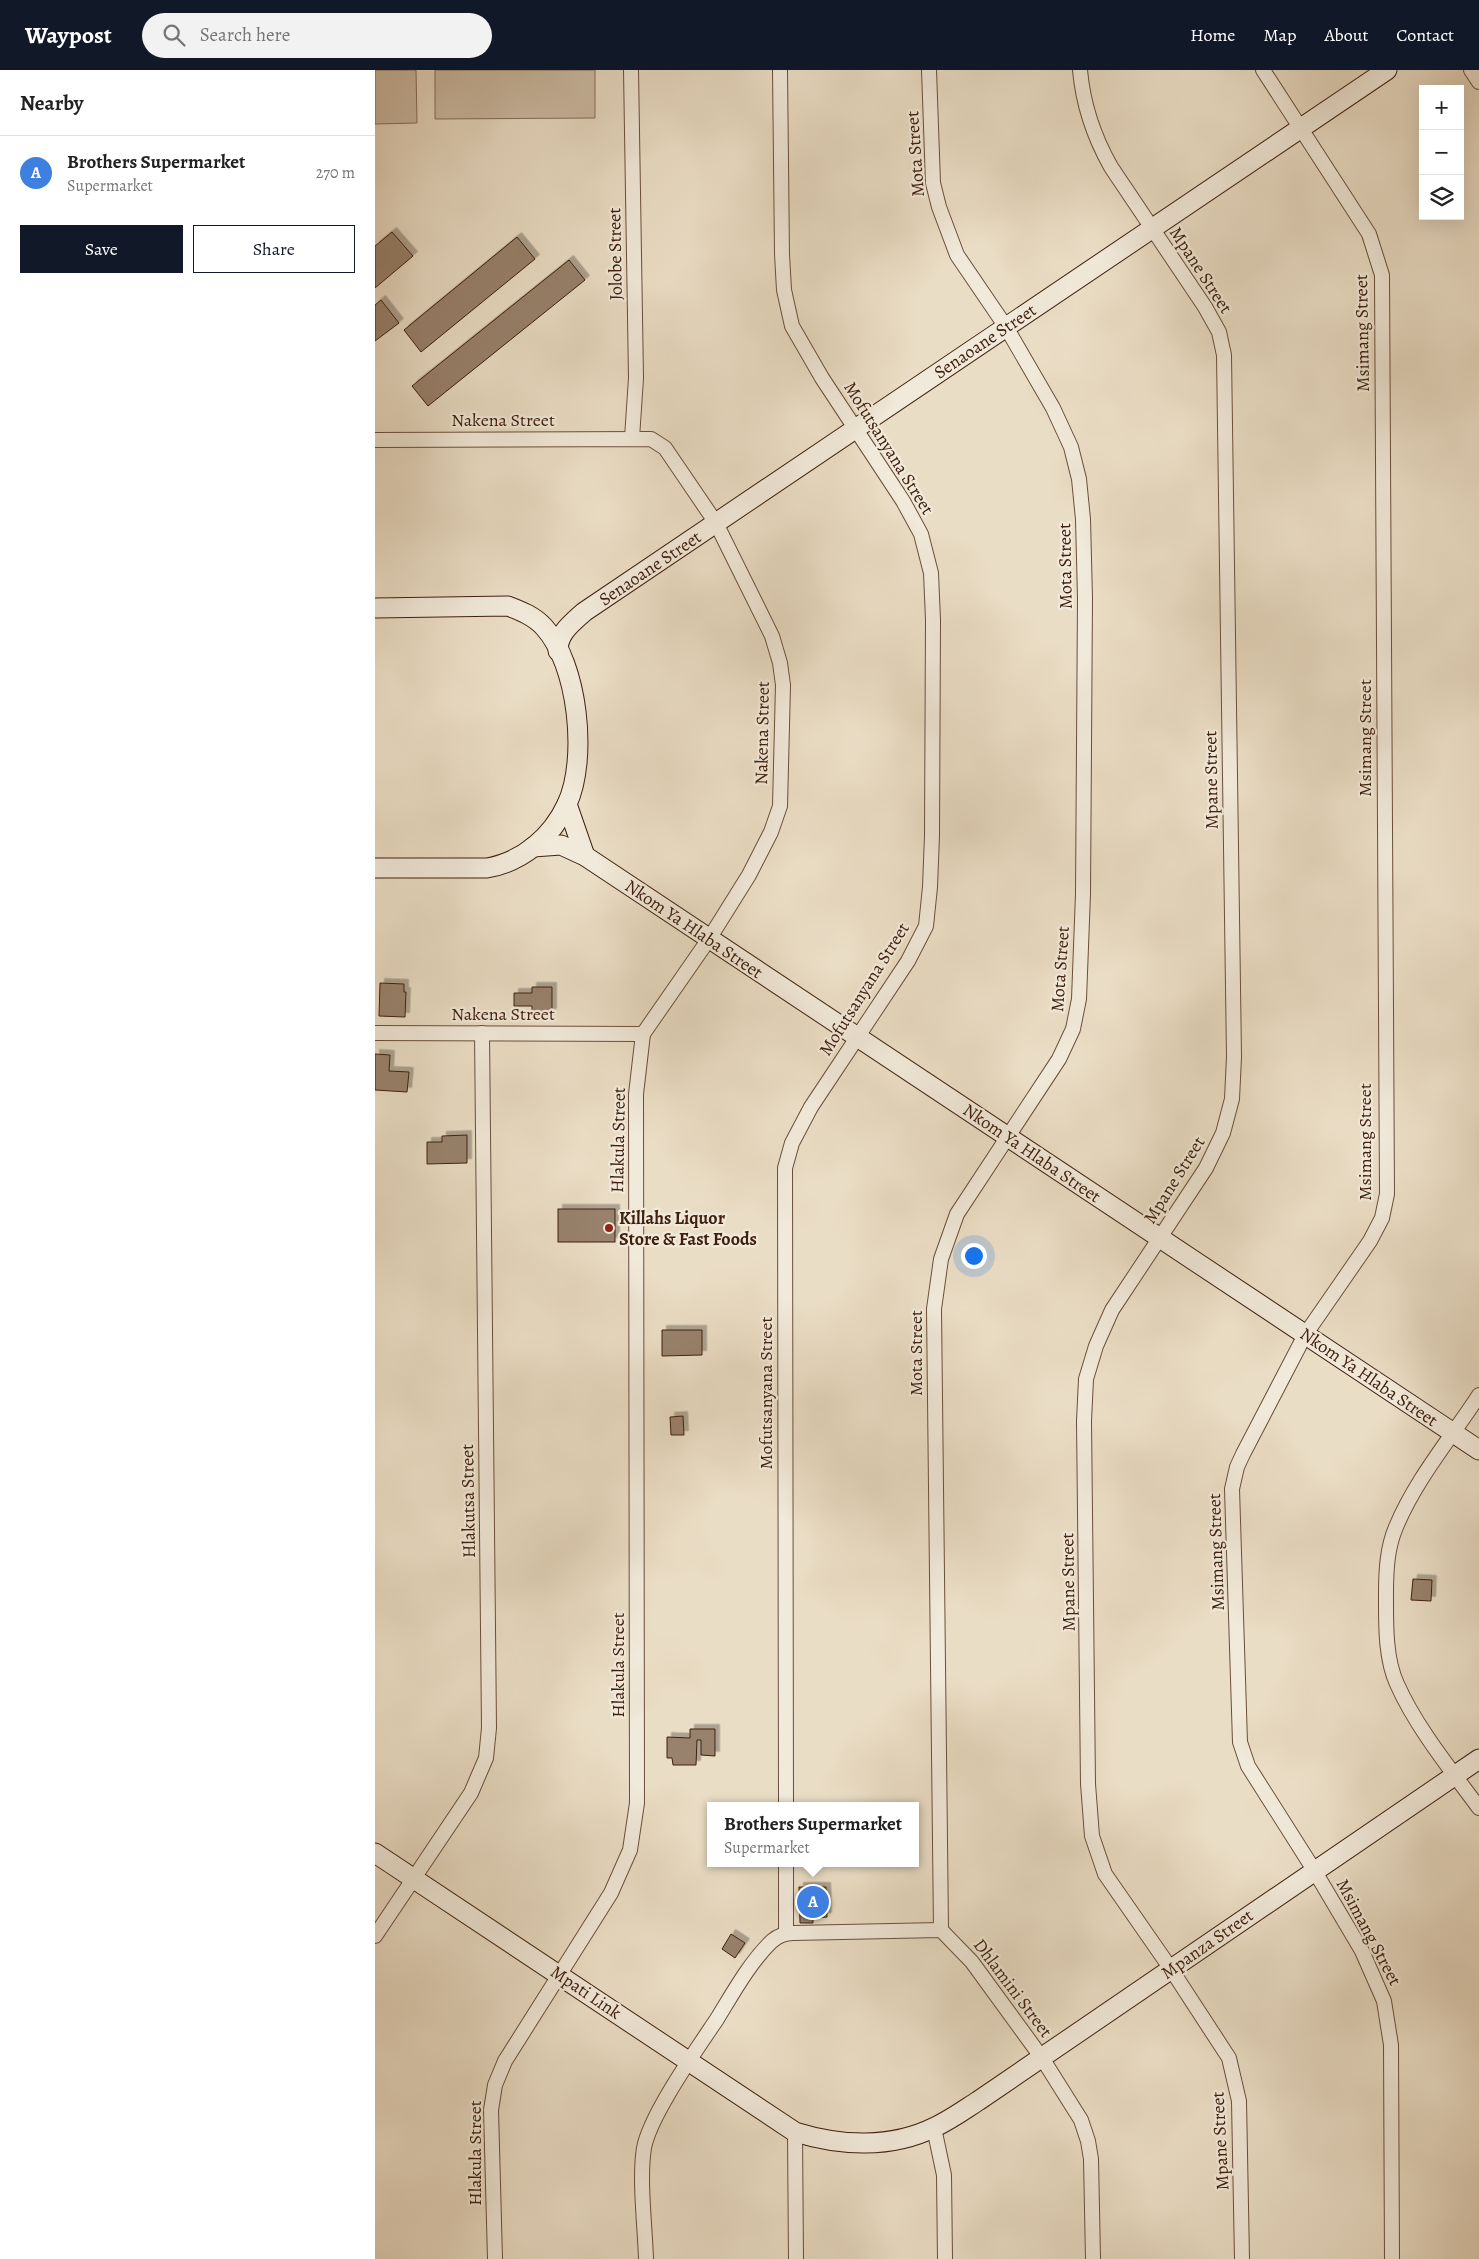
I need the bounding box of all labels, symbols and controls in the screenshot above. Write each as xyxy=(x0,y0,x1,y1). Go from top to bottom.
search box xyxy=(142,13,492,58)
text: Waypost xyxy=(25,19,112,51)
icon: search xyxy=(160,21,188,49)
text: Search here xyxy=(200,22,290,48)
text: Home xyxy=(1190,23,1235,47)
text: Map xyxy=(1263,23,1296,47)
text: About xyxy=(1324,23,1368,47)
text: Contact xyxy=(1396,23,1454,47)
map controls xyxy=(1419,85,1464,220)
button: + xyxy=(1419,85,1464,130)
text: Nearby xyxy=(20,89,83,117)
street label: Mota Street xyxy=(900,110,930,198)
button: − xyxy=(1419,130,1464,175)
text: Brothers Supermarket xyxy=(67,149,245,175)
text: A xyxy=(31,162,41,184)
text: 270 m xyxy=(316,162,355,184)
text: Supermarket xyxy=(67,175,153,197)
button: layers xyxy=(1419,175,1464,220)
street label: Jolobe Street xyxy=(602,207,628,300)
street label: Mpane Street xyxy=(1164,222,1238,318)
button: Save xyxy=(20,225,183,273)
button: Share xyxy=(193,225,355,273)
street label: Msimang Street xyxy=(1349,274,1375,392)
street label: Senaoane Street xyxy=(929,298,1041,384)
street label: Mofutsanyana Street xyxy=(838,377,940,519)
street label: Nakena Street xyxy=(451,408,555,432)
street label: Mota Street xyxy=(1052,523,1078,609)
street label: Senaoane Street xyxy=(594,525,706,611)
street label: Msimang Street xyxy=(1353,679,1377,797)
street label: Nakena Street xyxy=(749,681,775,785)
street label: Mpane Street xyxy=(1198,730,1224,830)
street label: Nkom Ya Hlaba Street xyxy=(620,874,768,984)
street label: Mofutsanyana Street xyxy=(813,918,915,1060)
street label: Mota Street xyxy=(1045,925,1075,1013)
street label: Nakena Street xyxy=(451,1002,555,1026)
street label: Msimang Street xyxy=(1353,1083,1377,1201)
street label: Hlakula Street xyxy=(605,1087,631,1193)
street label: Nkom Ya Hlaba Street xyxy=(958,1098,1106,1208)
street label: Mpane Street xyxy=(1138,1132,1210,1228)
place label: Killahs Liquor Store & Fast Foods xyxy=(619,1206,757,1251)
marker: Killahs Liquor Store & Fast Foods xyxy=(603,1222,615,1234)
your location xyxy=(961,1243,987,1269)
street label: Mota Street xyxy=(904,1310,928,1396)
street label: Mofutsanyana Street xyxy=(754,1317,778,1469)
street label: Nkom Ya Hlaba Street xyxy=(1295,1322,1443,1432)
street label: Hlakutsa Street xyxy=(455,1444,481,1558)
street label: Msimang Street xyxy=(1202,1493,1230,1611)
street label: Mpane Street xyxy=(1055,1532,1081,1632)
street label: Hlakula Street xyxy=(606,1612,630,1718)
popup xyxy=(707,1802,919,1867)
text: Brothers Supermarket xyxy=(724,1811,902,1837)
text: Supermarket xyxy=(724,1837,810,1859)
street label: Msimang Street xyxy=(1331,1874,1407,1990)
pin: A xyxy=(797,1883,829,1921)
street label: Mpanza Street xyxy=(1156,1903,1258,1985)
street label: Dhlamini Street xyxy=(968,1934,1058,2042)
street label: Mpati Link xyxy=(546,1959,626,2025)
street label: Mpane Street xyxy=(1205,2091,1235,2191)
street label: Hlakula Street xyxy=(463,2100,487,2206)

